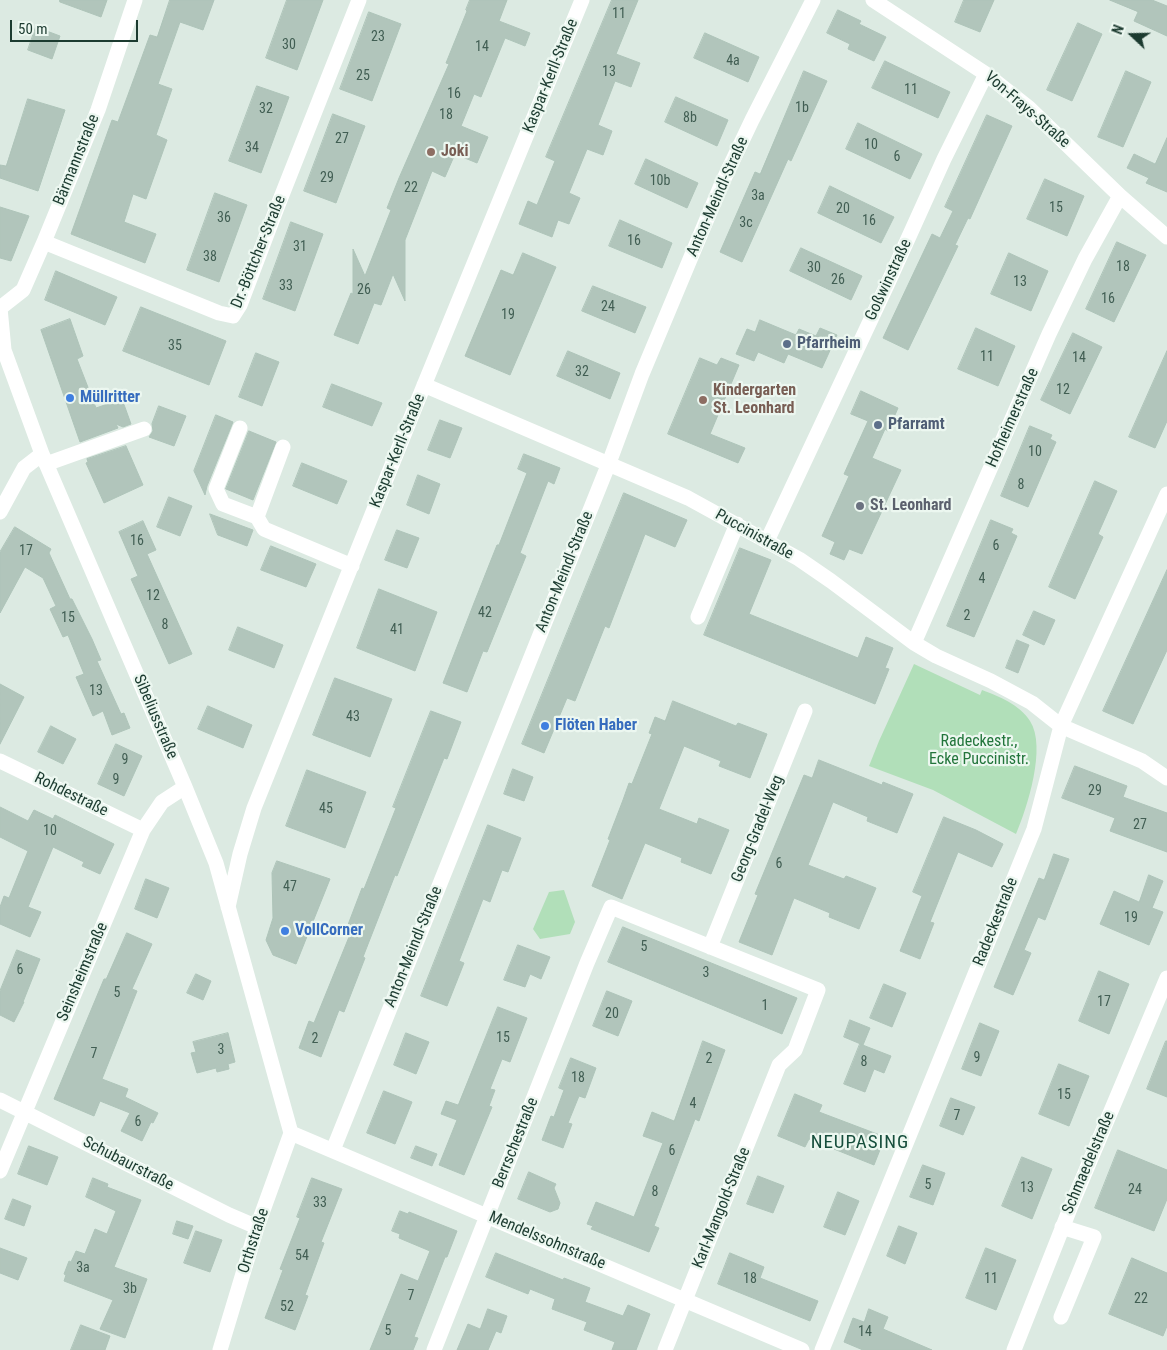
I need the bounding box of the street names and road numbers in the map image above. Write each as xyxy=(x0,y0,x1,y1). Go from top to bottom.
street label: Kaspar-Kerll-Straße xyxy=(519,16,583,136)
street label: Von-Frays-Straße xyxy=(980,68,1074,152)
street label: Bärmannstraße xyxy=(50,112,104,208)
street label: Anton-Meindl-Straße xyxy=(683,134,753,260)
street label: Dr.-Böttcher-Straße xyxy=(228,193,290,311)
street label: Goßwinstraße xyxy=(862,236,916,324)
street label: Hofheimerstraße xyxy=(983,365,1043,471)
street label: Kaspar-Kerll-Straße xyxy=(366,391,430,511)
street label: Puccinistraße xyxy=(711,506,797,564)
street label: Anton-Meindl-Straße xyxy=(532,509,598,635)
street label: Sibeliusstraße xyxy=(129,672,181,762)
street label: Rohdestraße xyxy=(31,769,111,821)
street label: Georg-Gradel-Weg xyxy=(728,773,788,885)
street label: Radeckestraße xyxy=(970,875,1022,969)
street label: Anton-Meindl-Straße xyxy=(381,884,447,1010)
street label: Seinsheimstraße xyxy=(54,920,112,1024)
street label: Berrschestraße xyxy=(489,1095,543,1191)
street label: Schmaedelstraße xyxy=(1059,1109,1119,1217)
street label: Schubaurstraße xyxy=(79,1133,177,1195)
street label: Karl-Mangold-Straße xyxy=(689,1145,755,1271)
street label: Orthstraße xyxy=(234,1206,274,1276)
street label: Mendelssohnstraße xyxy=(486,1208,608,1274)

